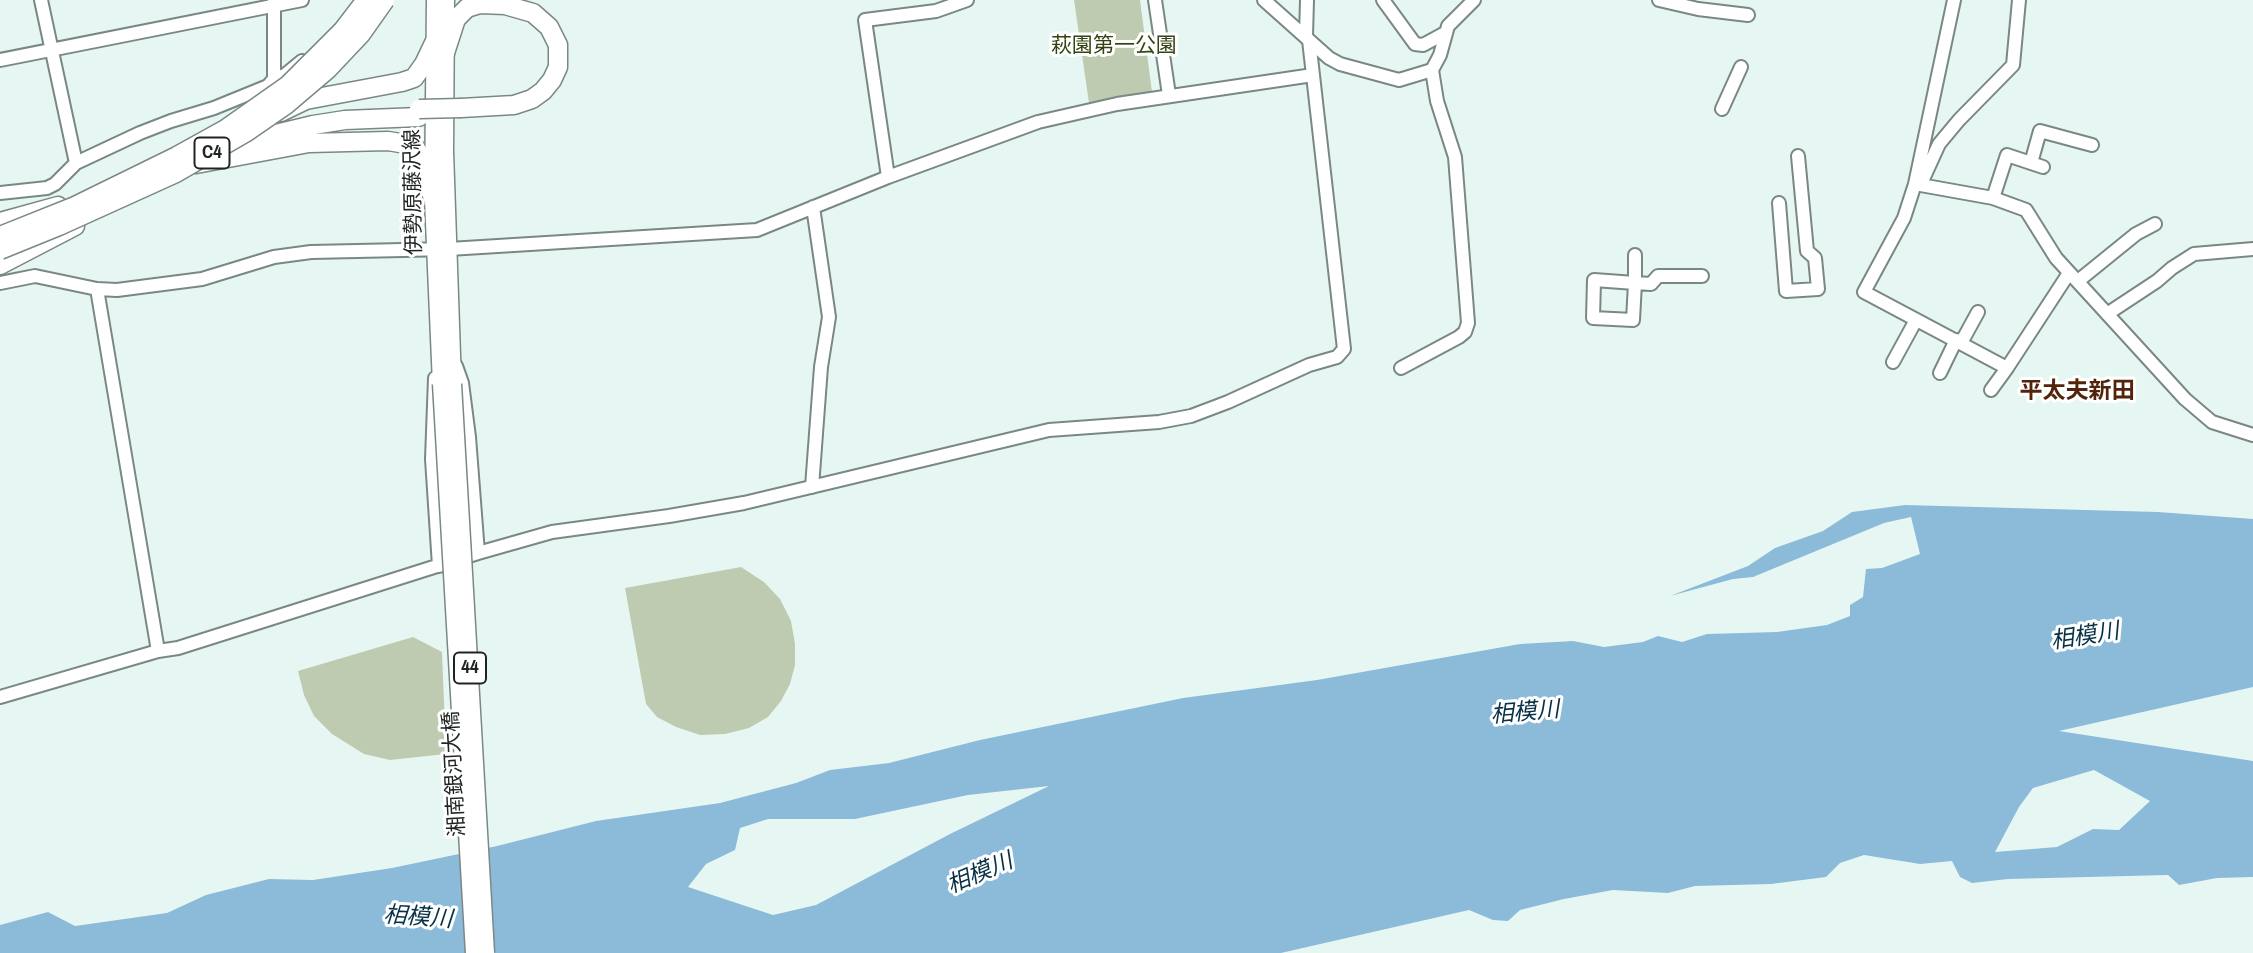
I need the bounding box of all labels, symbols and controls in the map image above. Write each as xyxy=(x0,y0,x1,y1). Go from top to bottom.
park label: 萩園第一公園 xyxy=(1051,33,1177,59)
street label: 伊勢原藤沢線 xyxy=(400,129,428,255)
road number: C4 xyxy=(194,138,230,168)
district label: 平太夫新田 xyxy=(2020,378,2134,406)
water label: 相模川 xyxy=(2049,618,2121,656)
road number: 44 xyxy=(454,652,486,684)
water label: 相模川 xyxy=(1489,696,1561,730)
street label: 湘南銀河大橋 xyxy=(439,710,471,838)
water label: 相模川 xyxy=(943,848,1017,900)
water label: 相模川 xyxy=(383,902,453,934)

